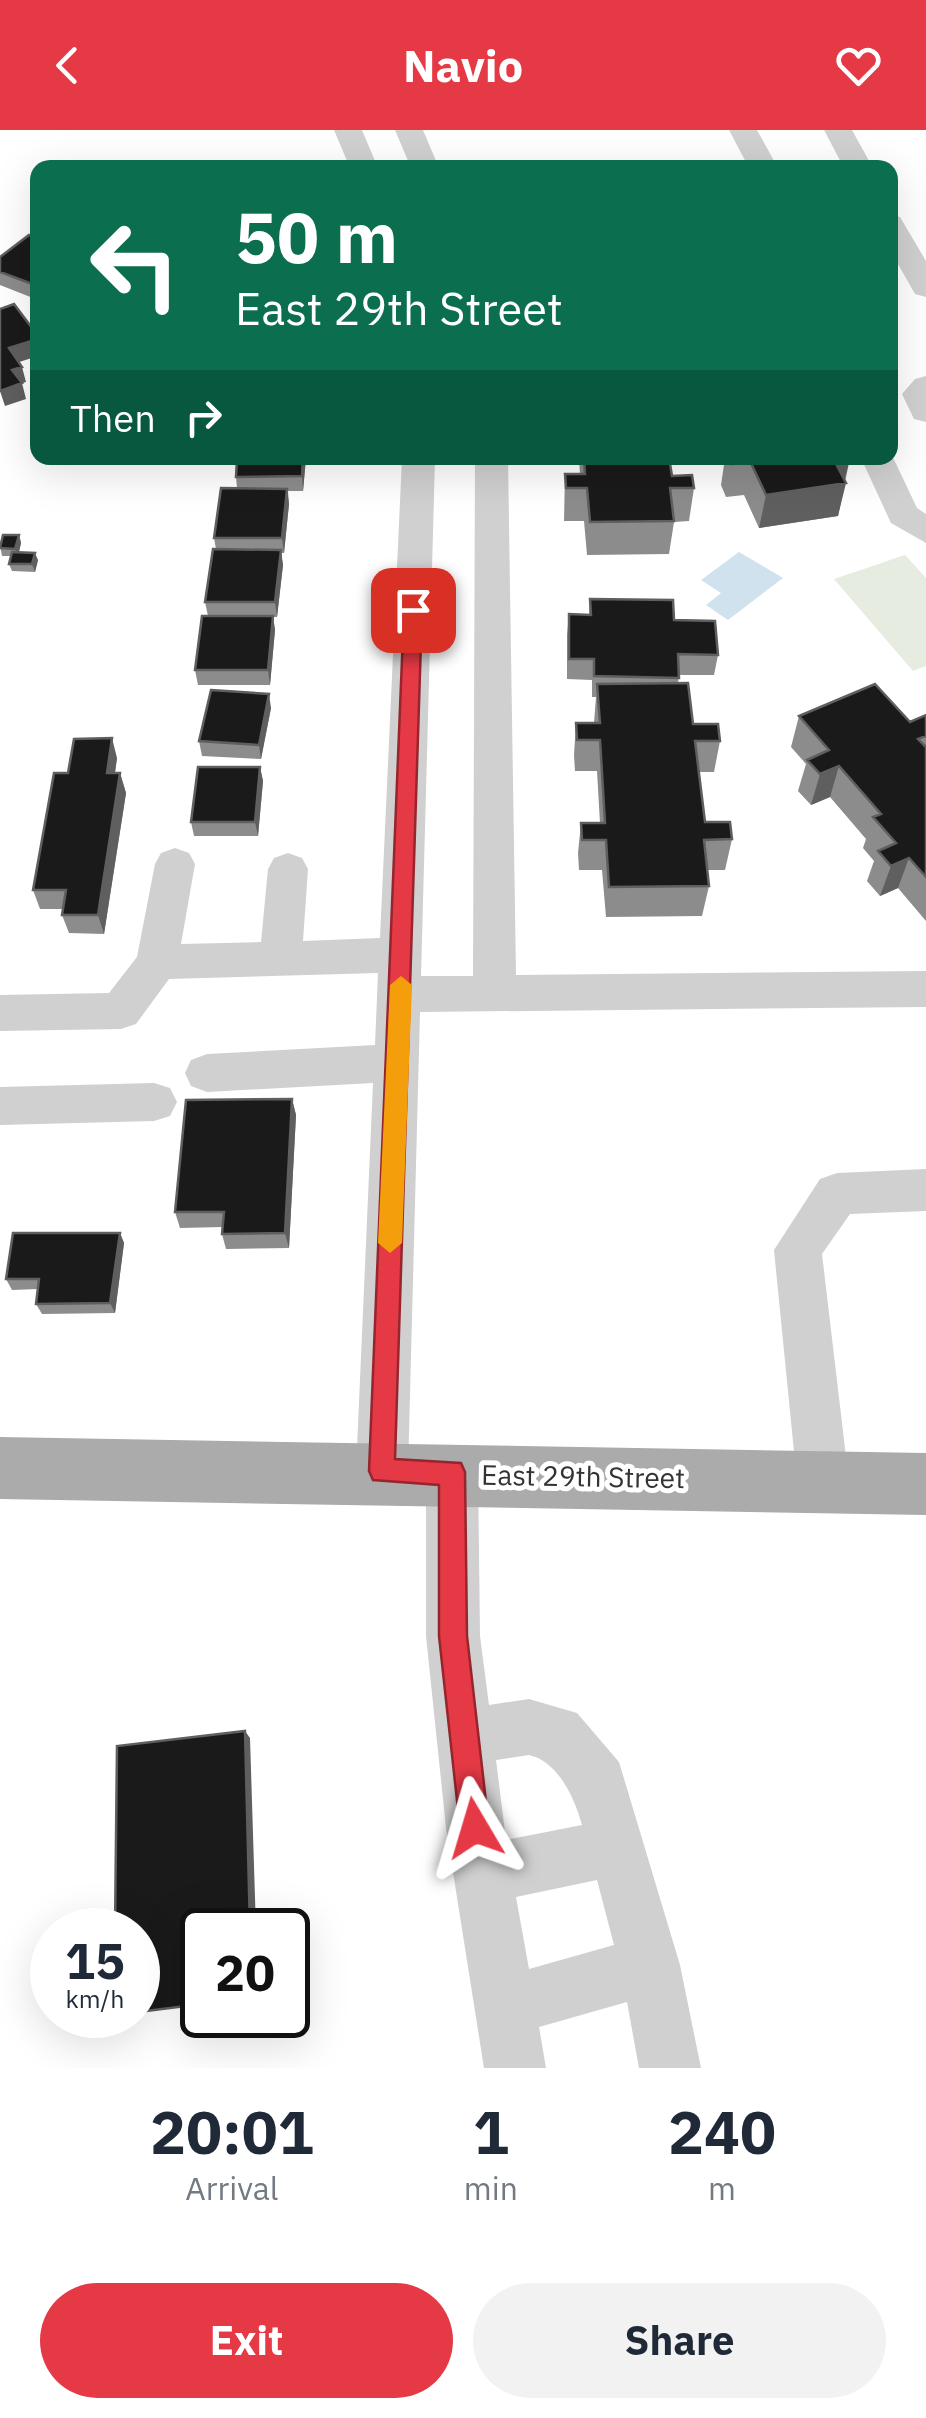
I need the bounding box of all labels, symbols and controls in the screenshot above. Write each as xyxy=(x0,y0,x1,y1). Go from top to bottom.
text: Navio xyxy=(403,36,523,94)
icon: back xyxy=(40,38,95,93)
icon: heart xyxy=(831,38,886,93)
text: 50 m xyxy=(235,191,398,282)
icon: left xyxy=(70,200,200,330)
text: East 29th Street xyxy=(235,279,563,337)
icon: right xyxy=(176,390,231,445)
text: Then xyxy=(70,393,156,442)
pin xyxy=(371,568,456,653)
icon: arrive xyxy=(386,583,441,638)
street label: East 29th Street xyxy=(481,1456,685,1496)
position arrow xyxy=(423,1776,527,1880)
speed limit sign: 20 xyxy=(180,1908,310,2038)
text: 15 xyxy=(65,1928,125,1993)
text: km/h xyxy=(66,1982,124,2015)
text: 20:01 xyxy=(150,2092,314,2171)
text: 1 xyxy=(473,2092,509,2171)
text: 240 xyxy=(668,2092,776,2171)
text: Arrival xyxy=(185,2167,279,2209)
text: min xyxy=(464,2167,518,2209)
text: m xyxy=(708,2167,736,2209)
button: Exit xyxy=(40,2283,453,2398)
button: Share xyxy=(473,2283,886,2398)

